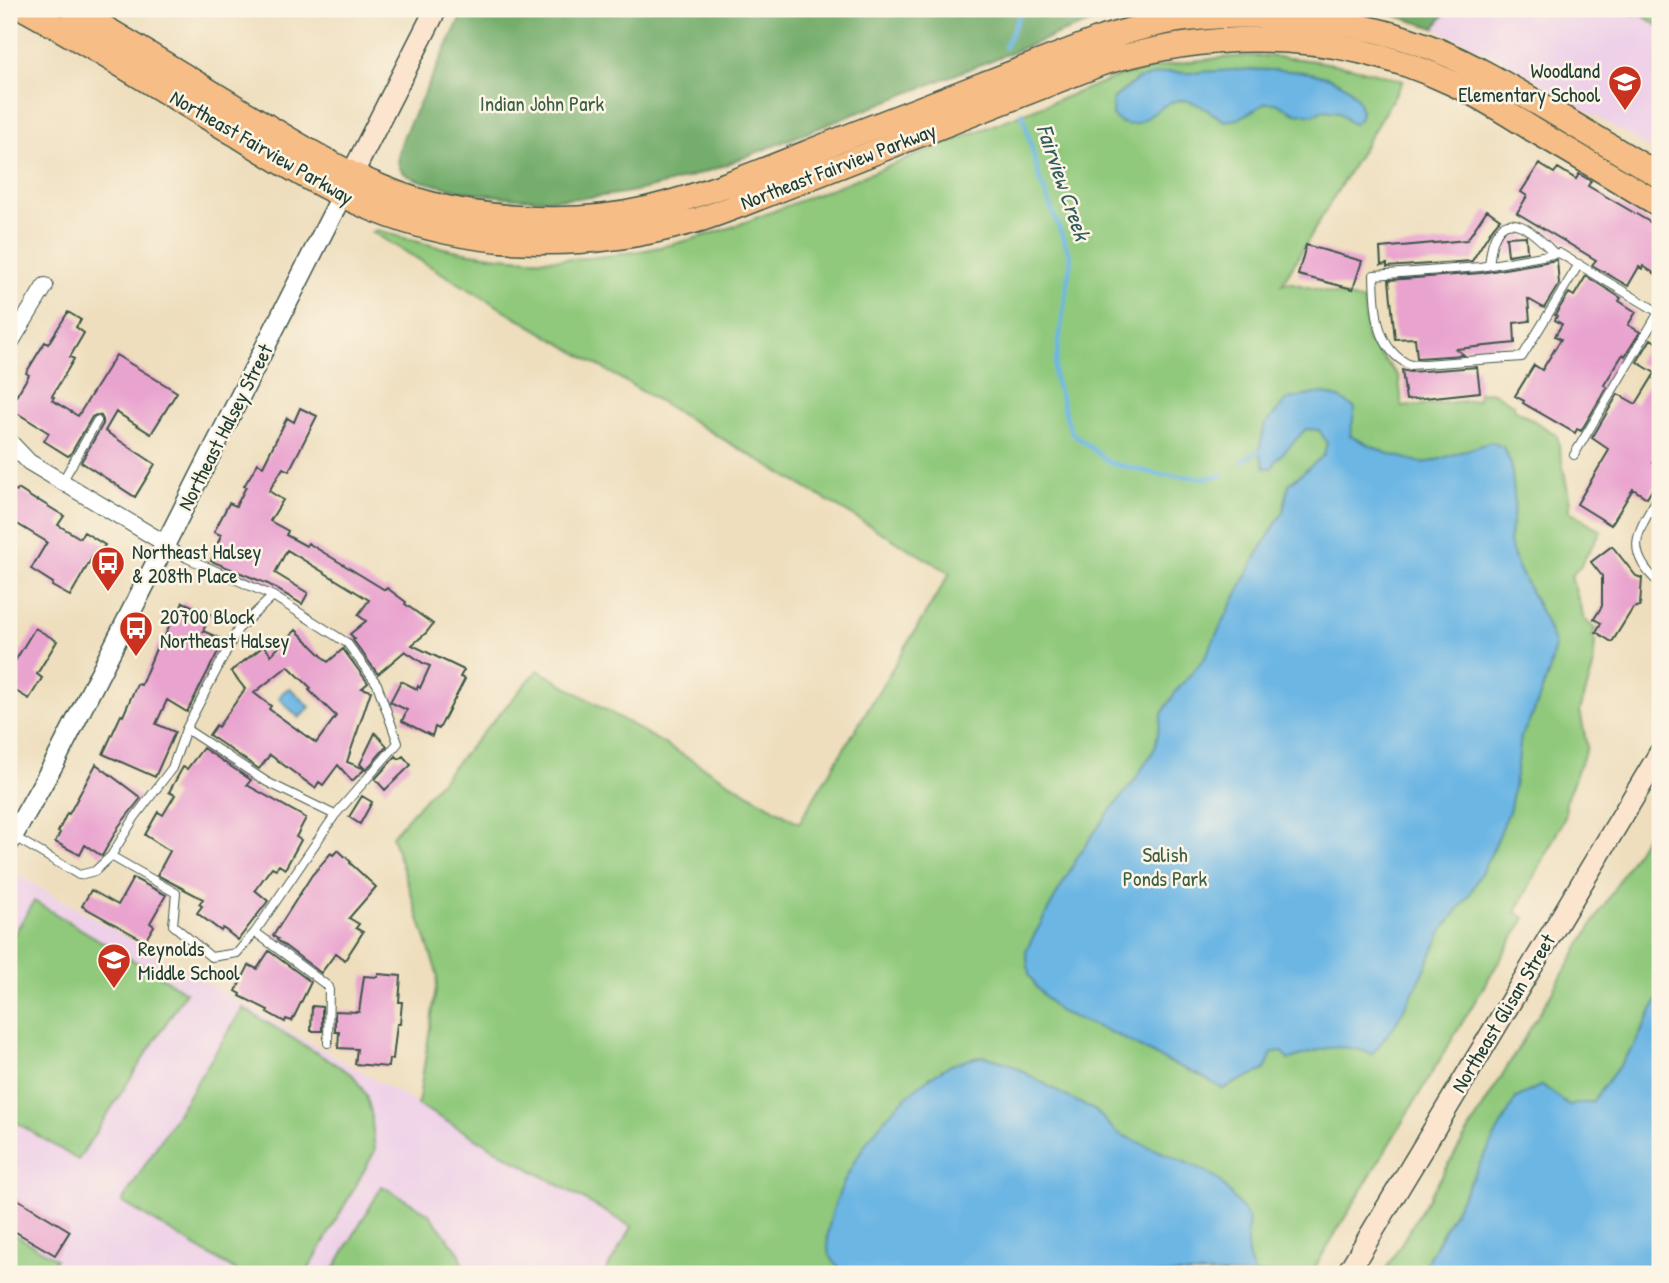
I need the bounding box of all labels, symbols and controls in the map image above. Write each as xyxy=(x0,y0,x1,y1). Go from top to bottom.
place label: Woodland Elementary School xyxy=(1458,56,1600,109)
school or university icon: Woodland Elementary School xyxy=(1606,63,1644,112)
street label: Northeast Fairview Parkway xyxy=(165,83,359,211)
park label: Indian John Park xyxy=(480,89,604,118)
street label: Northeast Fairview Parkway xyxy=(736,115,940,217)
water label: Fairview Creek xyxy=(1030,120,1099,246)
street label: Northeast Halsey Street xyxy=(170,338,280,515)
place label: Northeast Halsey & 208th Place xyxy=(132,537,262,590)
bus stop icon: Northeast Halsey & 208th Place xyxy=(89,544,127,593)
place label: 20700 Block Northeast Halsey xyxy=(160,602,290,655)
bus stop icon: 20700 Block Northeast Halsey xyxy=(117,609,155,658)
park label: Salish Ponds Park xyxy=(1123,840,1207,893)
street label: Northeast Glisan Street xyxy=(1444,928,1562,1098)
place label: Reynolds Middle School xyxy=(138,934,240,987)
school or university icon: Reynolds Middle School xyxy=(95,941,133,990)

